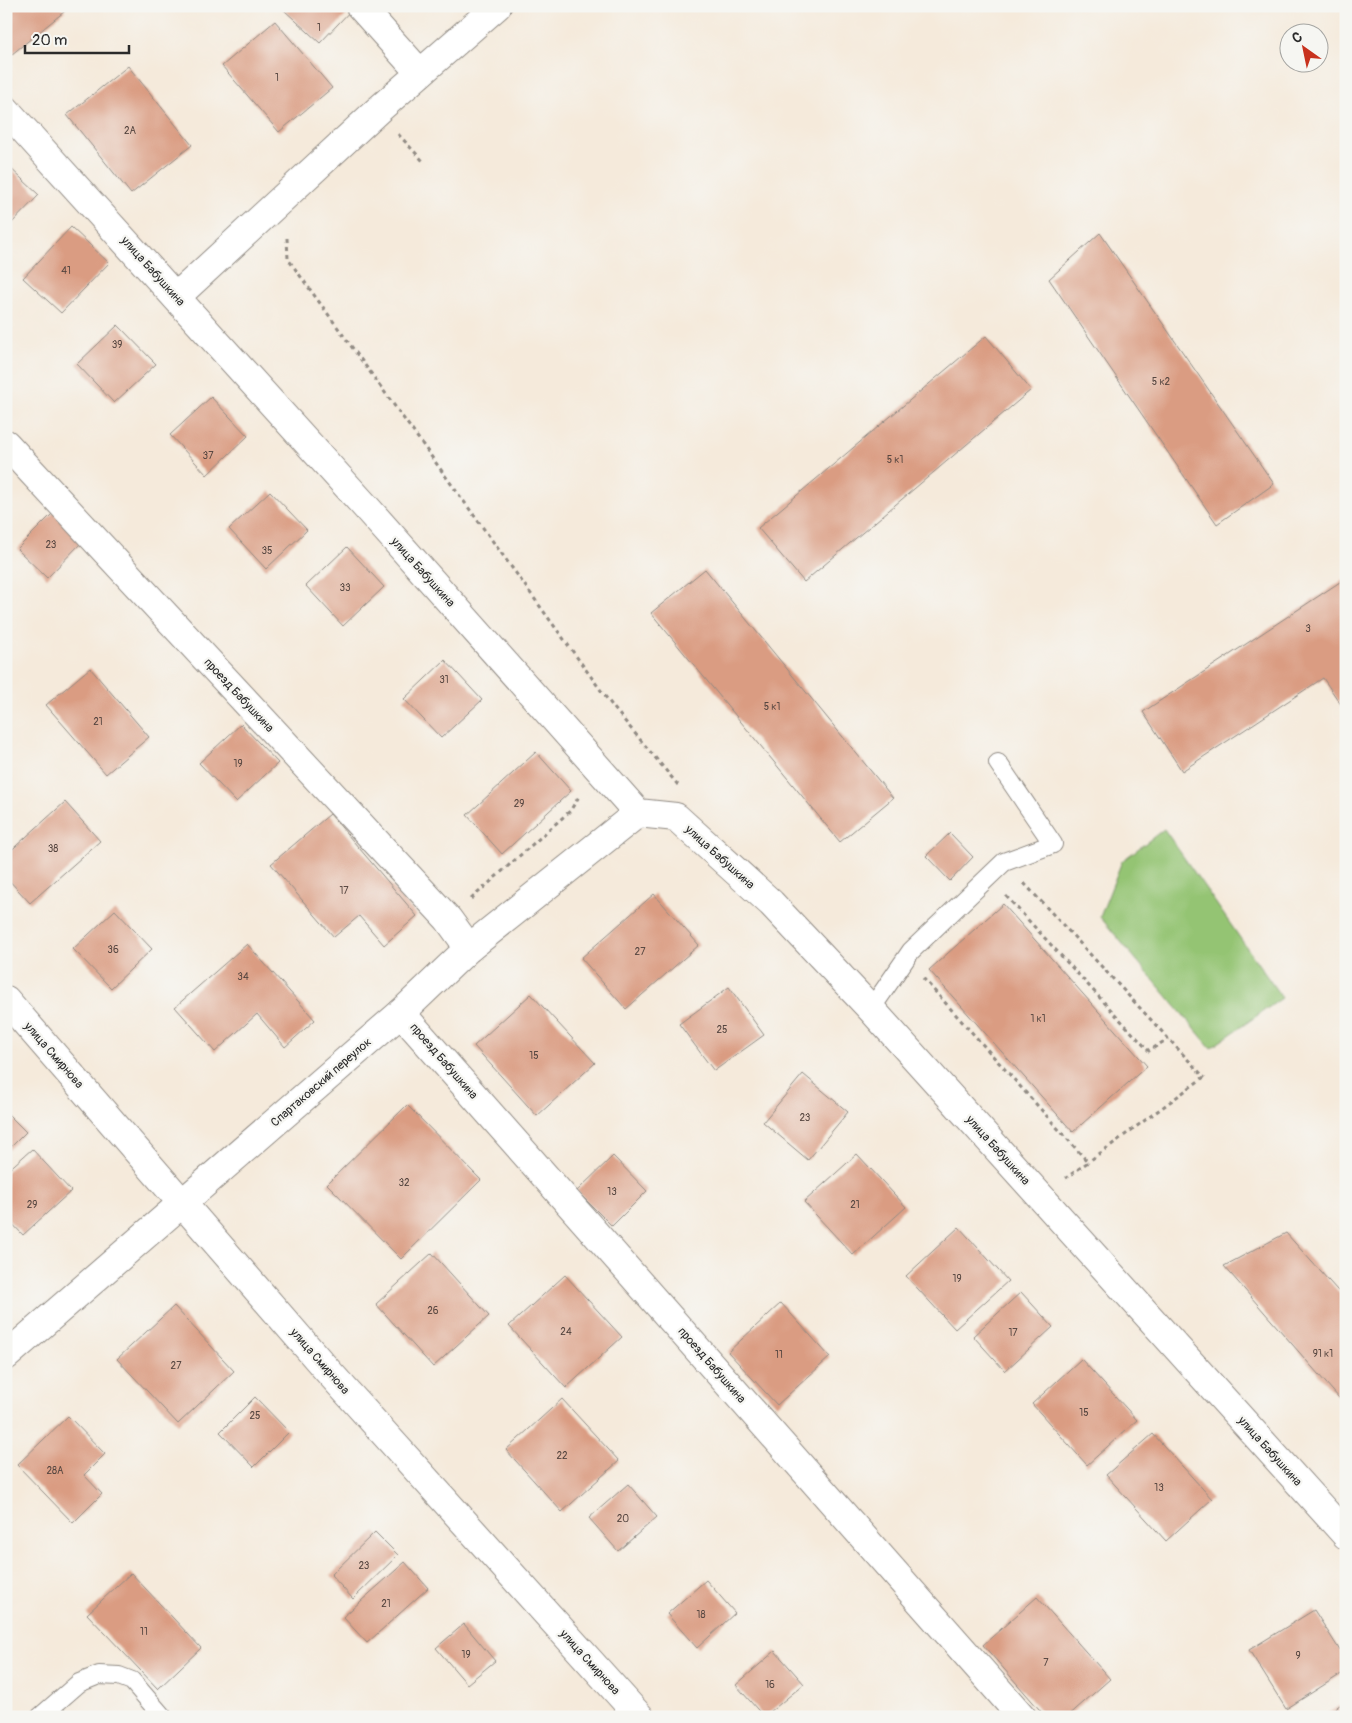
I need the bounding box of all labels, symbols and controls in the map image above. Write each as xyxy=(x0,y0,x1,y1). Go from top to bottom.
scale bar xyxy=(25,22,129,54)
house number: 1 xyxy=(317,22,321,34)
north arrow xyxy=(1280,22,1330,72)
text: С xyxy=(1289,28,1306,47)
text: 20 m xyxy=(32,31,67,50)
house number: 1 xyxy=(275,72,279,84)
house number: 2А xyxy=(124,125,137,137)
street label: улица Бабушкина xyxy=(117,233,188,310)
house number: 41 xyxy=(61,265,71,277)
house number: 39 xyxy=(112,339,122,351)
house number: 5 к2 xyxy=(1152,376,1171,388)
house number: 37 xyxy=(203,450,214,462)
house number: 5 к1 xyxy=(887,454,903,466)
street label: улица Бабушкина xyxy=(387,534,458,611)
house number: 23 xyxy=(46,539,57,551)
house number: 35 xyxy=(262,545,273,557)
house number: 33 xyxy=(339,582,351,594)
house number: 3 xyxy=(1305,623,1311,635)
street label: проезд Бабушкина xyxy=(200,655,277,736)
house number: 31 xyxy=(439,674,449,686)
house number: 5 к1 xyxy=(764,701,780,713)
house number: 21 xyxy=(93,716,103,728)
house number: 19 xyxy=(233,758,243,770)
house number: 29 xyxy=(514,798,524,810)
street label: улица Бабушкина xyxy=(681,822,758,893)
house number: 38 xyxy=(48,843,58,855)
house number: 17 xyxy=(339,885,349,897)
house number: 36 xyxy=(107,944,119,956)
house number: 27 xyxy=(635,946,646,958)
house number: 34 xyxy=(237,971,249,983)
house number: 1 к1 xyxy=(1030,1013,1046,1025)
street label: улица Смирнова xyxy=(20,1018,87,1092)
street label: проезд Бабушкина xyxy=(407,1020,481,1103)
house number: 25 xyxy=(716,1024,728,1036)
street label: Спартаковский переулок xyxy=(268,1035,375,1130)
house number: 15 xyxy=(529,1050,539,1062)
house number: 23 xyxy=(800,1112,811,1124)
street label: улица Бабушкина xyxy=(962,1112,1033,1189)
house number: 32 xyxy=(398,1177,410,1189)
house number: 13 xyxy=(607,1186,617,1198)
house number: 29 xyxy=(27,1199,37,1211)
house number: 21 xyxy=(850,1199,860,1211)
house number: 19 xyxy=(952,1273,962,1285)
house number: 26 xyxy=(427,1305,439,1317)
street label: улица Смирнова xyxy=(286,1324,353,1398)
street label: проезд Бабушкина xyxy=(675,1324,749,1407)
house number: 24 xyxy=(560,1326,572,1338)
house number: 17 xyxy=(1008,1327,1018,1339)
house number: 91 к1 xyxy=(1313,1348,1333,1360)
house number: 11 xyxy=(775,1349,783,1361)
house number: 27 xyxy=(171,1360,182,1372)
house number: 15 xyxy=(1079,1407,1089,1419)
house number: 25 xyxy=(249,1410,261,1422)
street label: улица Бабушкина xyxy=(1234,1413,1305,1490)
house number: 22 xyxy=(556,1450,568,1462)
house number: 28А xyxy=(46,1465,64,1477)
house number: 13 xyxy=(1154,1482,1164,1494)
house number: 20 xyxy=(617,1513,629,1525)
house number: 23 xyxy=(359,1560,370,1572)
house number: 21 xyxy=(381,1598,391,1610)
house number: 18 xyxy=(697,1609,705,1621)
house number: 11 xyxy=(140,1626,148,1638)
street label: улица Смирнова xyxy=(556,1626,623,1698)
house number: 19 xyxy=(461,1649,471,1661)
house number: 9 xyxy=(1295,1650,1301,1662)
house number: 7 xyxy=(1043,1657,1049,1669)
house number: 16 xyxy=(765,1679,775,1691)

